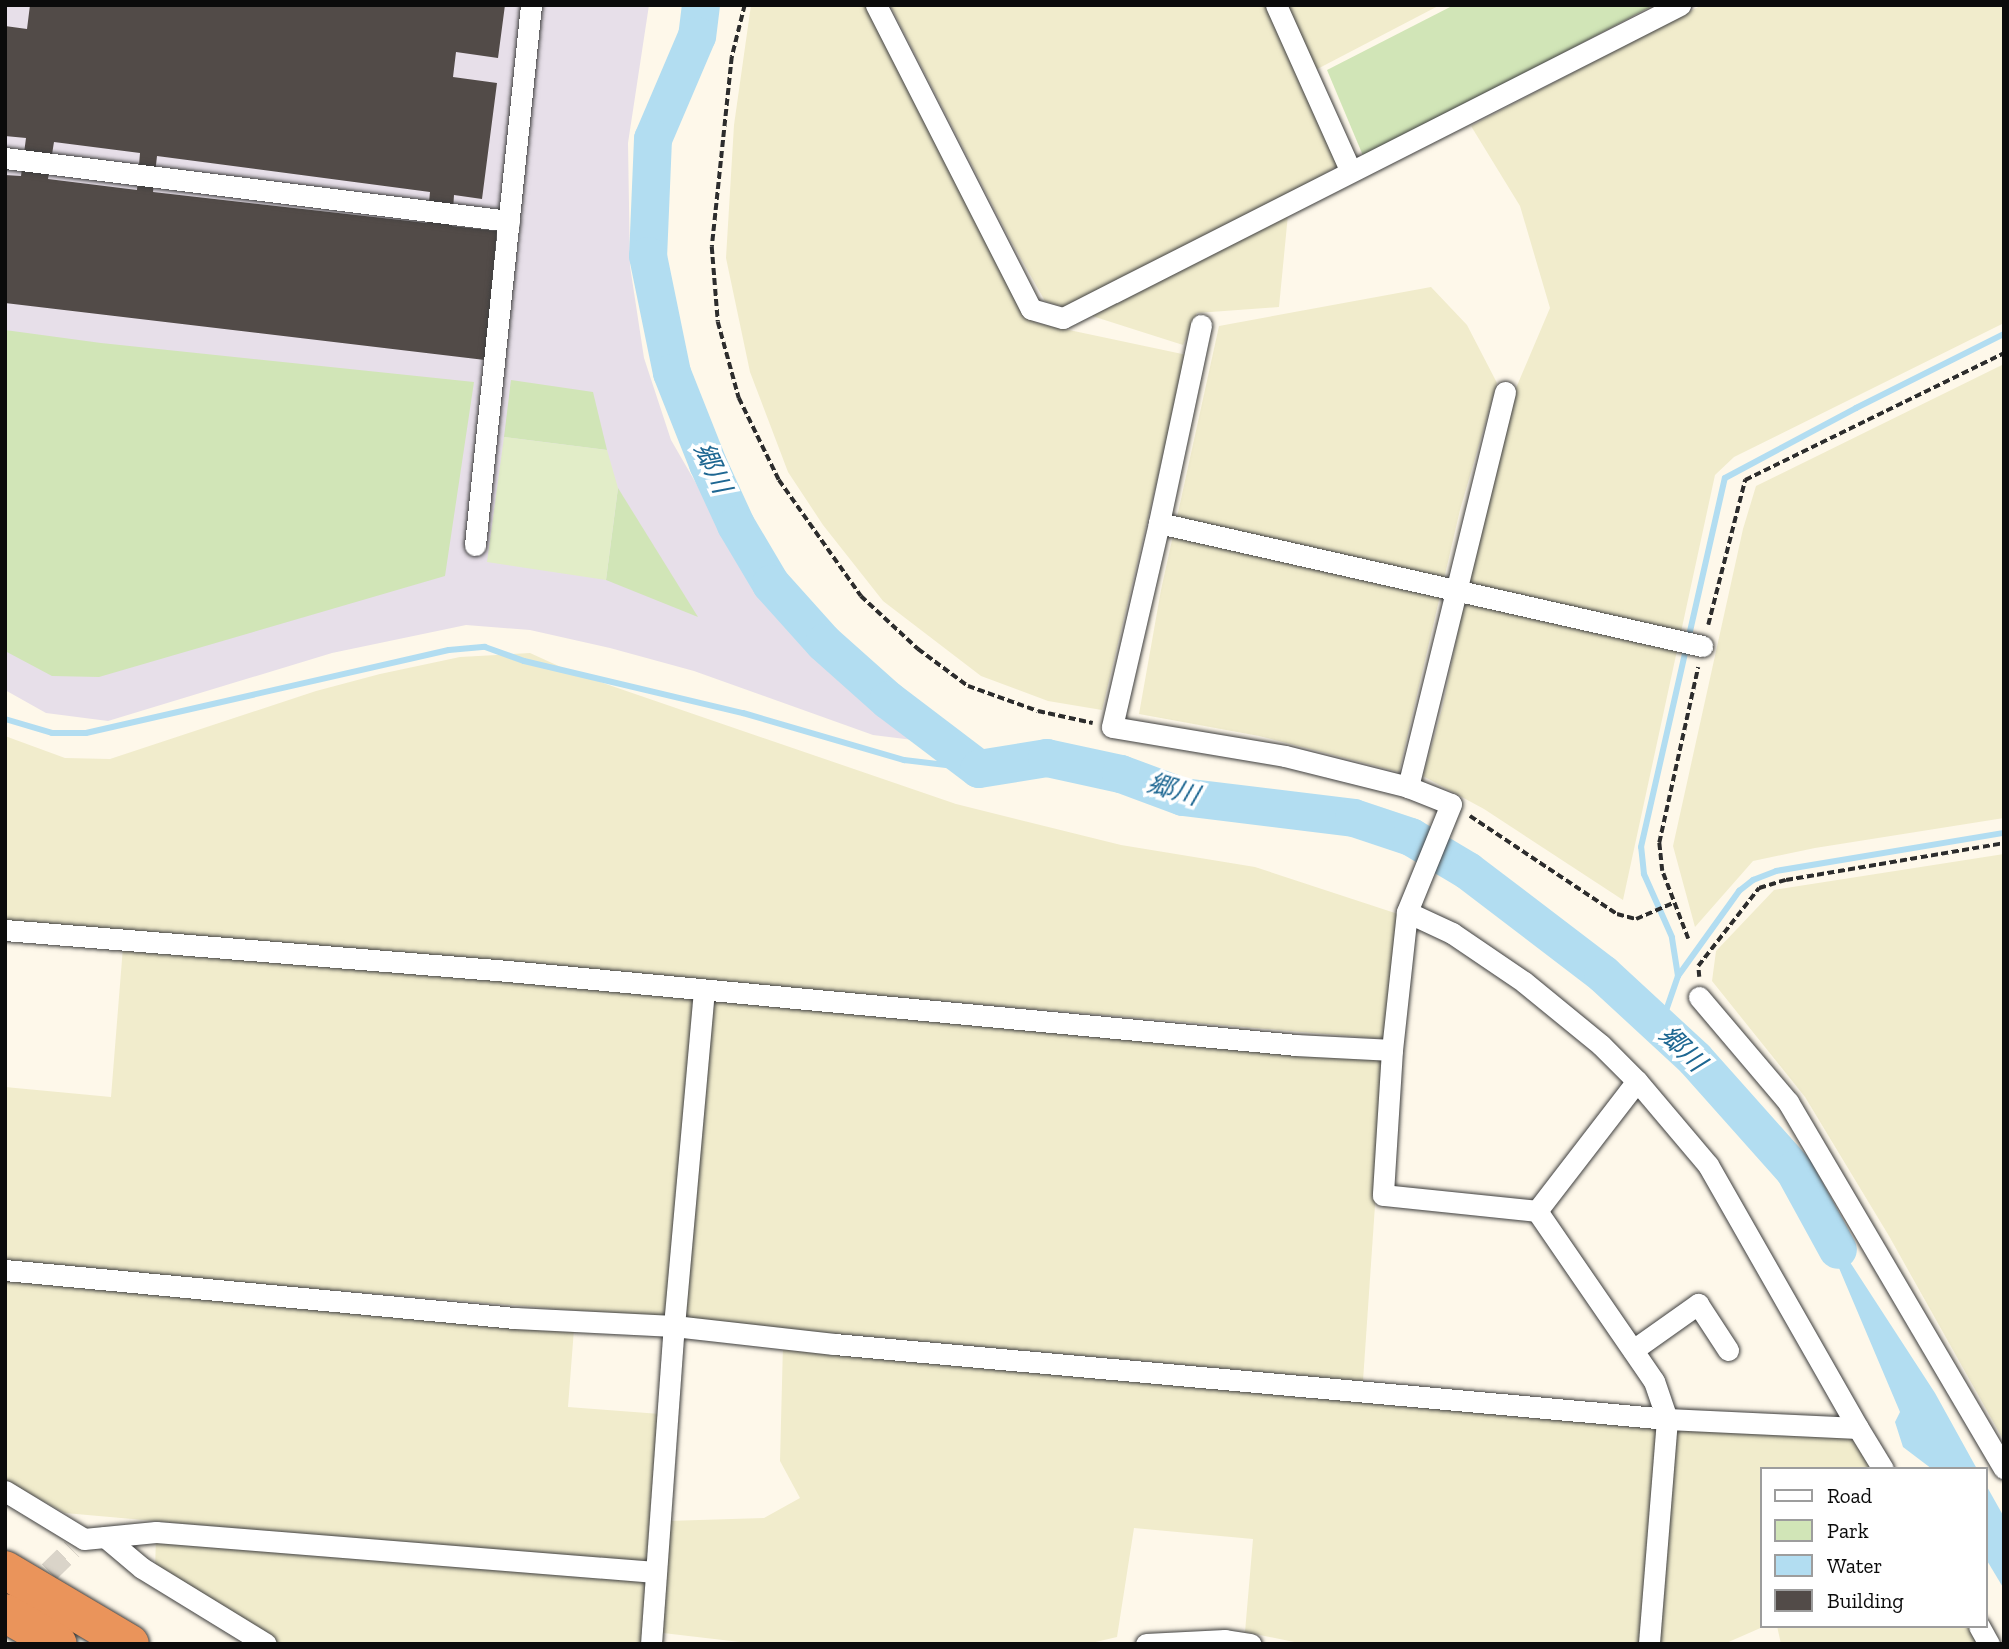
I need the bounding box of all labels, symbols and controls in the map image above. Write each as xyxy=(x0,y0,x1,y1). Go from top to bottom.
water label: 郷川 xyxy=(687,438,737,498)
water label: 郷川 xyxy=(1144,768,1202,812)
water label: 郷川 xyxy=(1652,1020,1712,1078)
legend xyxy=(1760,1467,1988,1628)
text: Road xyxy=(1827,1483,1872,1508)
text: Park xyxy=(1827,1518,1869,1543)
text: Water xyxy=(1827,1553,1882,1578)
text: Building xyxy=(1827,1588,1904,1613)

